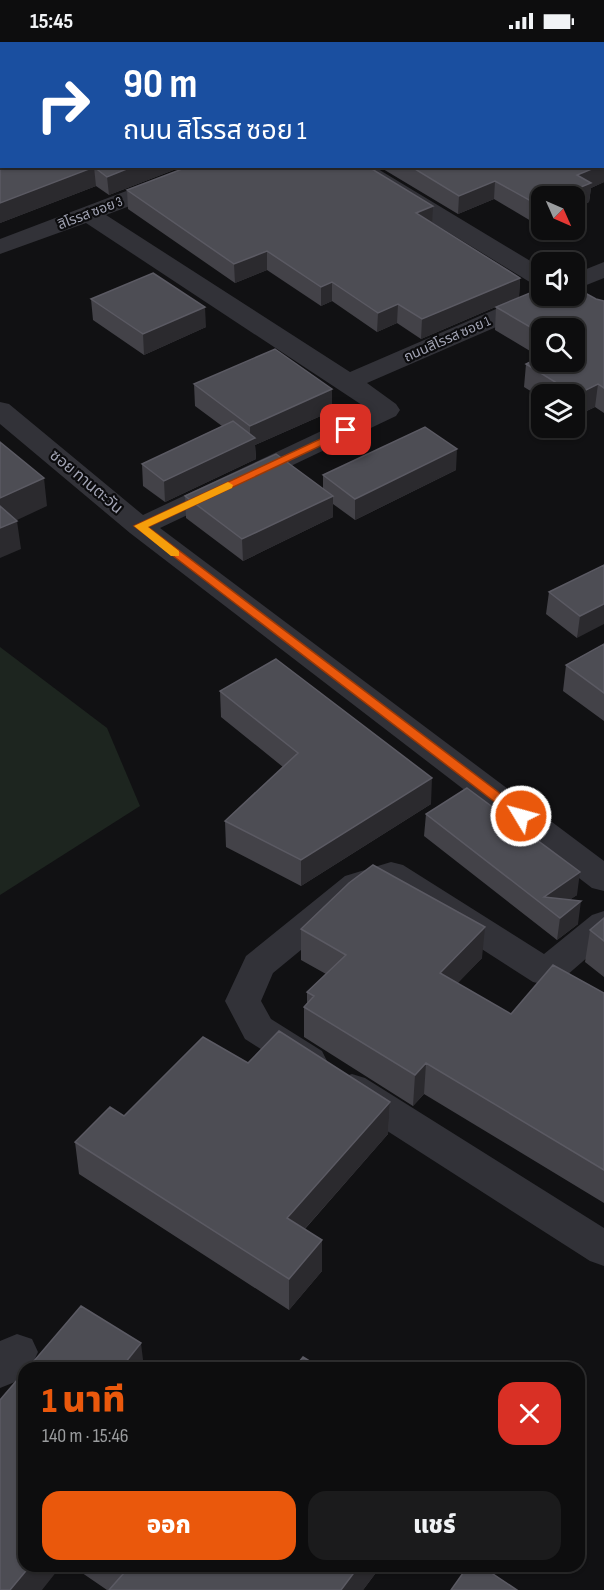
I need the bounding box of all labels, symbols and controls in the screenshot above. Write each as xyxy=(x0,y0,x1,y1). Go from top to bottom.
text: 15:45 xyxy=(30,8,73,35)
text: 90 m xyxy=(123,59,197,110)
icon: right xyxy=(24,66,102,144)
text: ถนน สิโรรส ซอย 1 xyxy=(123,115,307,147)
north arrow xyxy=(531,186,585,240)
map controls xyxy=(531,186,585,438)
street label: สิโรรส ซอย 3 xyxy=(55,193,125,233)
button: sound xyxy=(531,252,585,306)
street label: ถนนสิโรรส ซอย 1 xyxy=(401,312,493,366)
button: search xyxy=(531,318,585,372)
button: layers xyxy=(531,384,585,438)
pin xyxy=(320,404,371,455)
icon: arrive xyxy=(329,413,362,446)
street label: ซอย ทานตะวัน xyxy=(46,446,126,518)
position arrow xyxy=(489,784,553,848)
text: 1 นาที xyxy=(42,1380,125,1423)
button: close xyxy=(498,1382,561,1445)
text: 140 m · 15:46 xyxy=(42,1424,129,1448)
button: ออก xyxy=(42,1491,296,1560)
button: แชร์ xyxy=(308,1491,561,1560)

